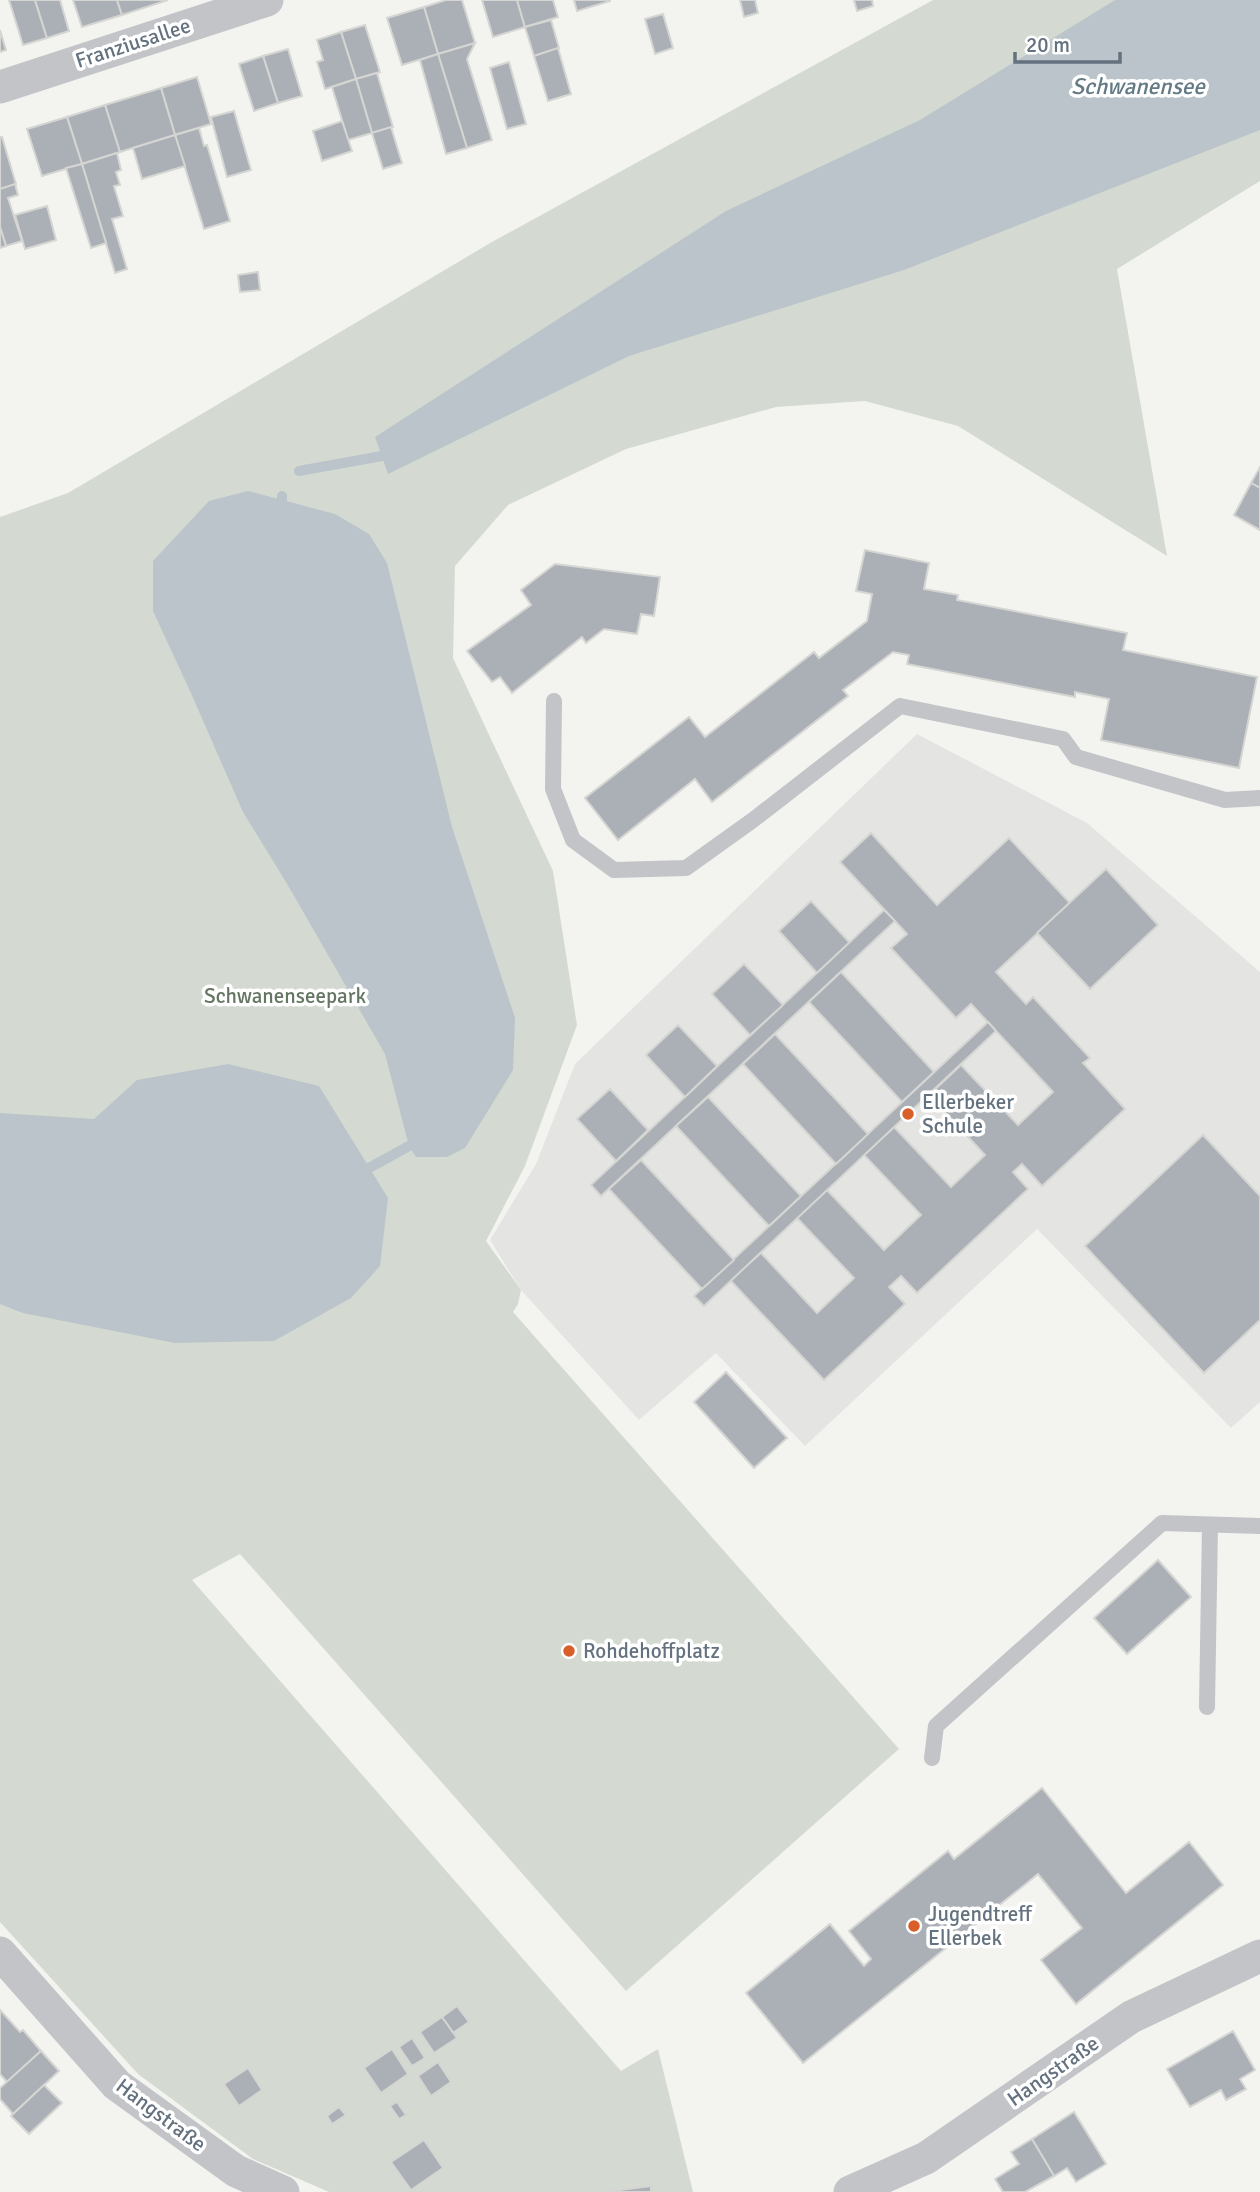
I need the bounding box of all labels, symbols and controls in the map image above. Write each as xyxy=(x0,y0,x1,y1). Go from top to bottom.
street label: Franziusallee xyxy=(72,12,194,74)
scale bar xyxy=(1015,21,1120,65)
text: 20 m xyxy=(1026,32,1070,58)
water label: Schwanensee xyxy=(1071,72,1206,101)
park label: Schwanenseepark xyxy=(204,983,366,1009)
place label: Ellerbeker Schule xyxy=(922,1089,1014,1139)
marker: Ellerbeker Schule xyxy=(900,1106,916,1122)
place label: Rohdehoffplatz xyxy=(583,1638,720,1664)
marker: Rohdehoffplatz xyxy=(561,1643,577,1659)
place label: Jugendtreff Ellerbek xyxy=(928,1901,1033,1951)
marker: Jugendtreff Ellerbek xyxy=(906,1918,922,1934)
street label: Hangstraße xyxy=(1002,2030,1104,2112)
street label: Hangstraße xyxy=(111,2073,211,2157)

